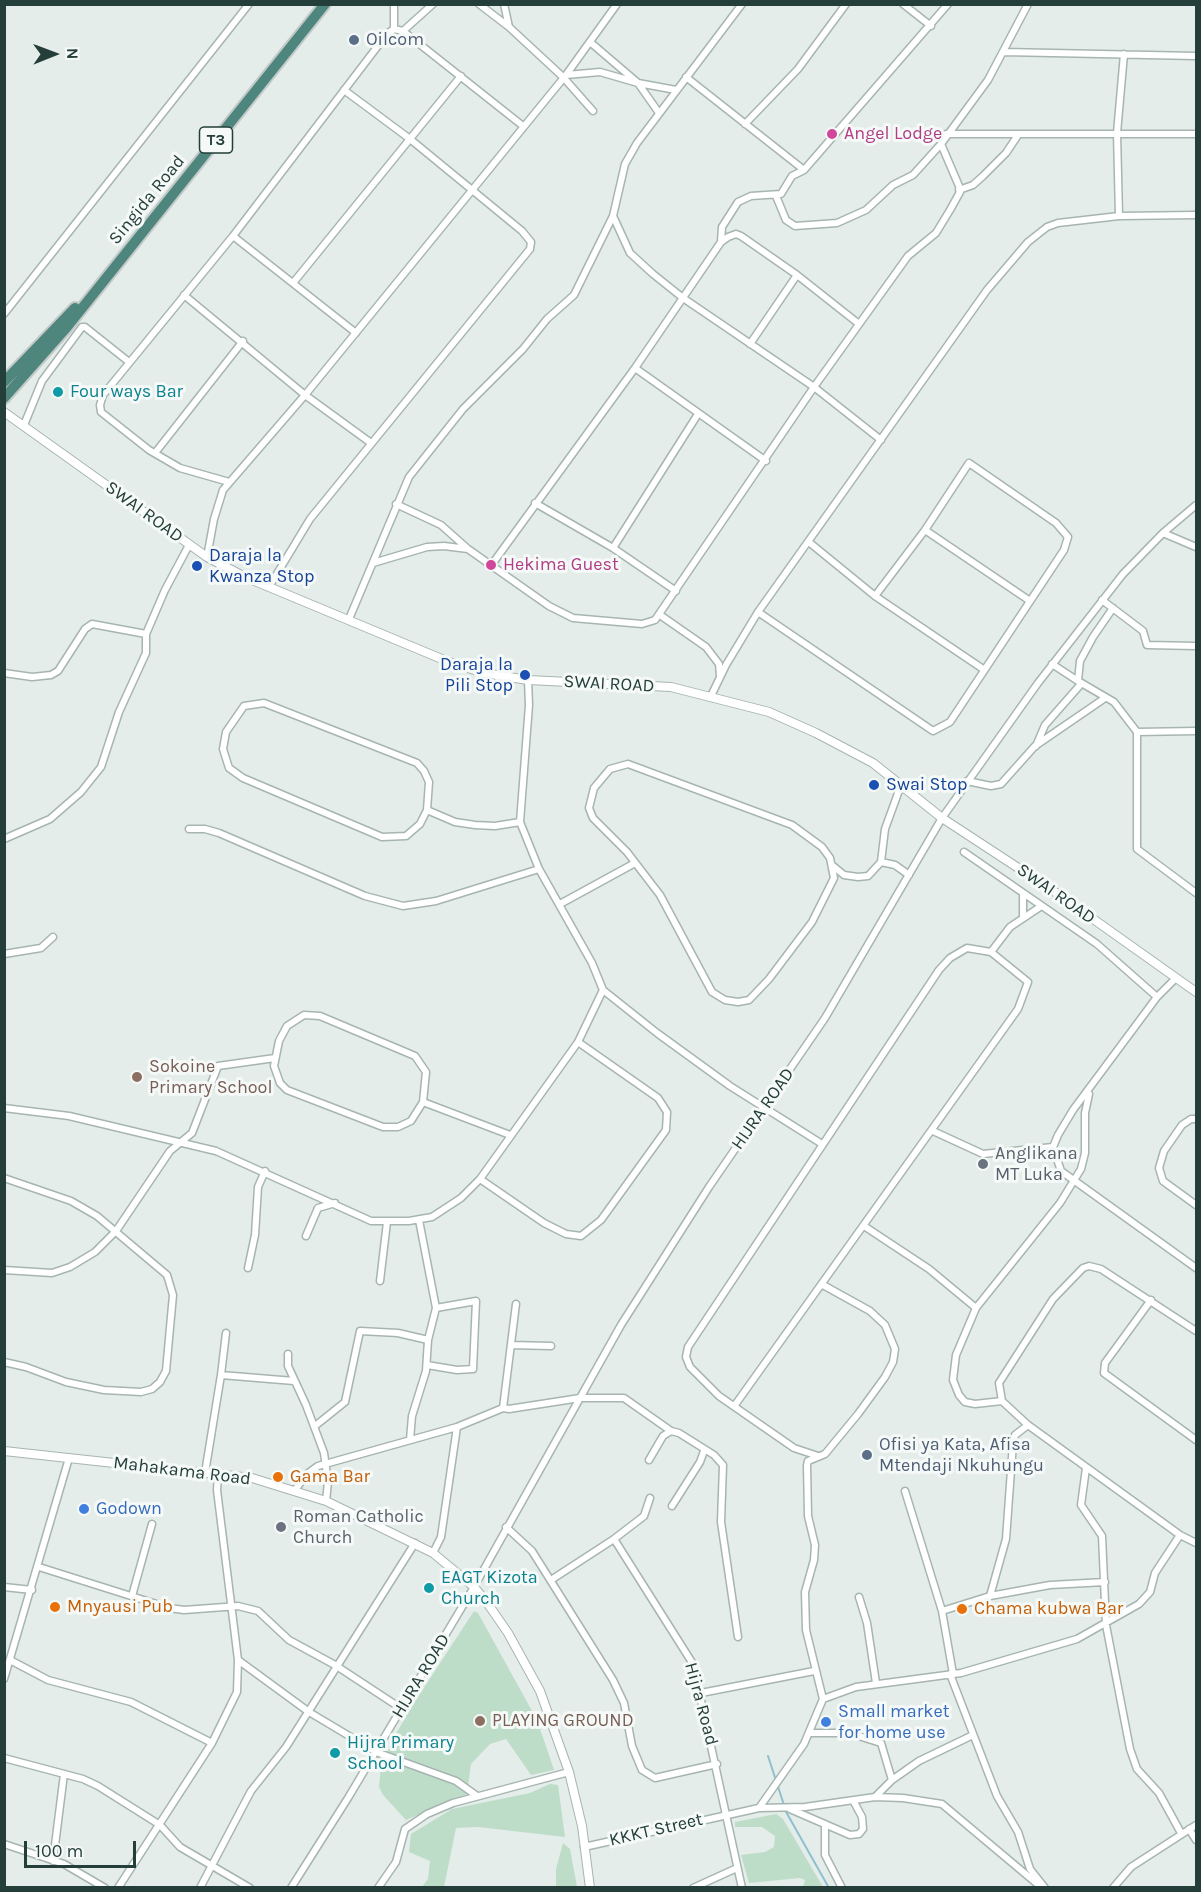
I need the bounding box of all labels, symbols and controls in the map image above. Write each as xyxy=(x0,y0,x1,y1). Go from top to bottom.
north arrow xyxy=(24,24,84,84)
place label: Oilcom xyxy=(366,29,424,51)
marker: Oilcom xyxy=(347,33,361,47)
text: N xyxy=(63,48,82,60)
place label: Angel Lodge xyxy=(844,123,942,145)
road number: T3 xyxy=(200,127,232,153)
marker: Angel Lodge xyxy=(825,127,839,141)
street label: Singida Road xyxy=(104,151,190,249)
place label: Four ways Bar xyxy=(70,381,183,403)
marker: Four ways Bar xyxy=(51,385,65,399)
street label: SWAI ROAD xyxy=(101,477,187,547)
place label: Daraja la Kwanza Stop xyxy=(209,545,314,588)
place label: Hekima Guest xyxy=(503,554,619,576)
marker: Hekima Guest xyxy=(484,558,498,572)
marker: Daraja la Kwanza Stop xyxy=(190,559,204,573)
place label: Daraja la Pili Stop xyxy=(440,654,513,696)
marker: Daraja la Pili Stop xyxy=(518,668,532,682)
street label: SWAI ROAD xyxy=(563,671,655,697)
place label: Swai Stop xyxy=(886,774,967,796)
marker: Swai Stop xyxy=(867,778,881,792)
street label: SWAI ROAD xyxy=(1013,859,1099,929)
place label: Sokoine Primary School xyxy=(149,1056,272,1098)
street label: HIJRA ROAD xyxy=(727,1064,799,1154)
marker: Sokoine Primary School xyxy=(130,1070,144,1084)
place label: Anglikana MT Luka xyxy=(995,1143,1078,1186)
marker: Anglikana MT Luka xyxy=(976,1157,990,1171)
place label: Ofisi ya Kata, Afisa Mtendaji Nkuhungu xyxy=(879,1434,1044,1476)
marker: Ofisi ya Kata, Afisa Mtendaji Nkuhungu xyxy=(860,1448,874,1462)
street label: Mahakama Road xyxy=(112,1452,252,1490)
place label: Gama Bar xyxy=(290,1466,370,1488)
marker: Gama Bar xyxy=(271,1470,285,1484)
place label: Godown xyxy=(96,1498,162,1520)
marker: Godown xyxy=(77,1502,91,1516)
place label: Roman Catholic Church xyxy=(293,1506,424,1549)
marker: Roman Catholic Church xyxy=(274,1520,288,1534)
place label: EAGT Kizota Church xyxy=(441,1567,538,1610)
marker: EAGT Kizota Church xyxy=(422,1581,436,1595)
place label: Mnyausi Pub xyxy=(67,1596,173,1618)
place label: Chama kubwa Bar xyxy=(974,1598,1123,1620)
marker: Mnyausi Pub xyxy=(48,1600,62,1614)
marker: Chama kubwa Bar xyxy=(955,1602,969,1616)
street label: HIJRA ROAD xyxy=(387,1630,455,1722)
street label: Hijra Road xyxy=(680,1660,722,1748)
place label: Small market for home use xyxy=(838,1701,949,1744)
place label: PLAYING GROUND xyxy=(492,1710,634,1732)
marker: PLAYING GROUND xyxy=(473,1714,487,1728)
marker: Small market for home use xyxy=(819,1715,833,1729)
place label: Hijra Primary School xyxy=(347,1732,454,1774)
marker: Hijra Primary School xyxy=(328,1746,342,1760)
street label: KKKT Street xyxy=(607,1809,705,1851)
scale bar xyxy=(27,1829,140,1867)
text: 100 m xyxy=(35,1840,83,1862)

